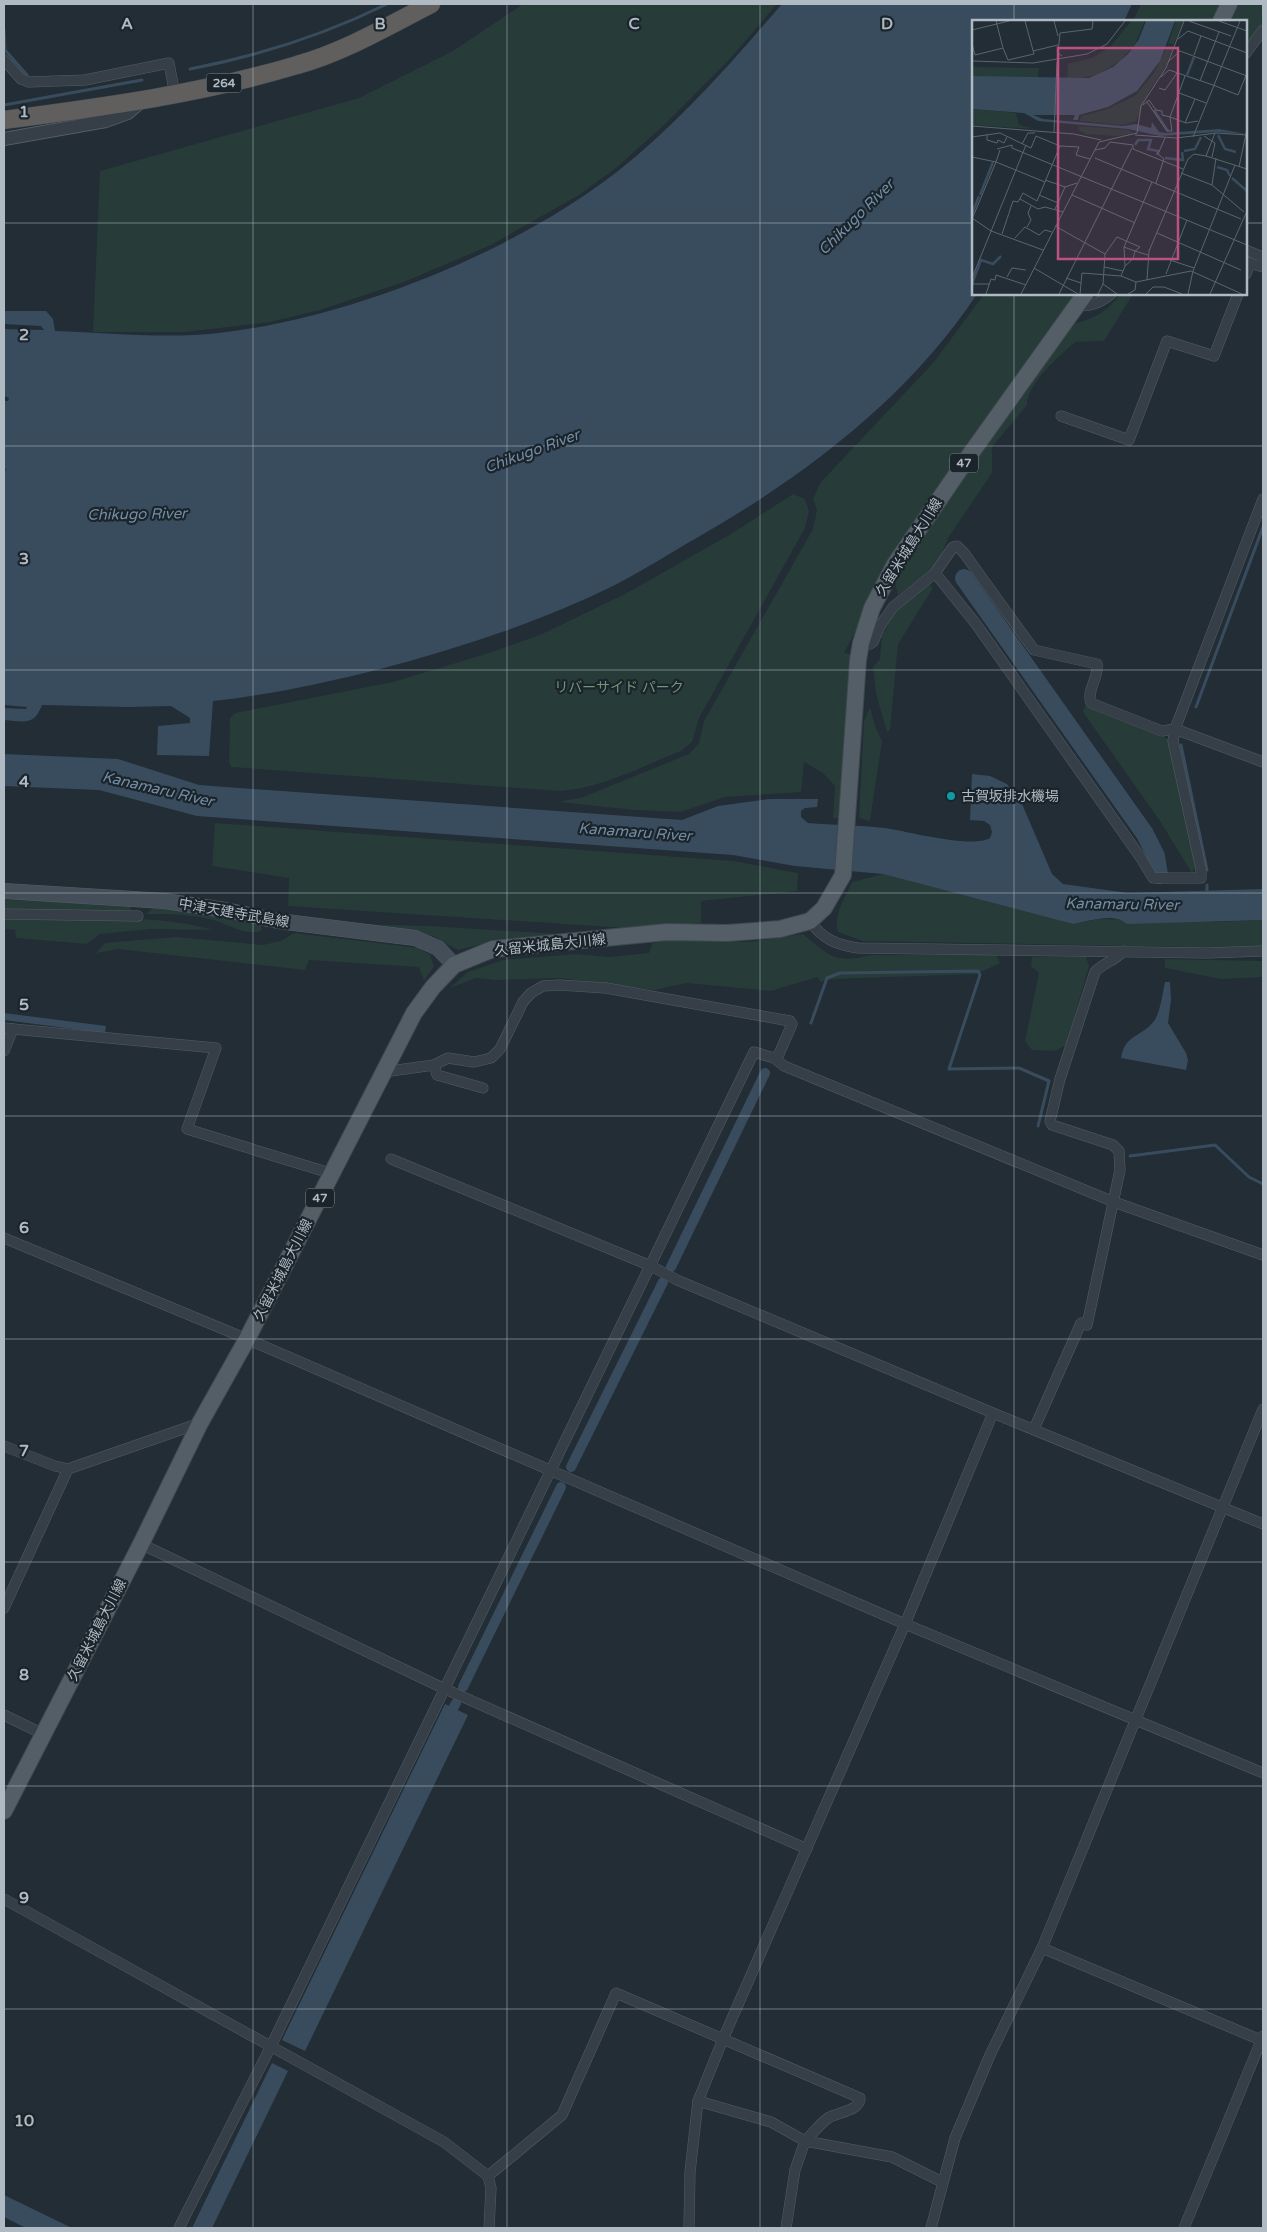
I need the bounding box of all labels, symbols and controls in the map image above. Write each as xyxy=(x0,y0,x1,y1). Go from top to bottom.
text: A xyxy=(121,14,133,34)
text: B xyxy=(374,14,386,34)
text: C xyxy=(628,14,640,34)
text: D xyxy=(881,14,893,34)
inset map xyxy=(972,20,1247,295)
road number: 264 xyxy=(206,74,242,92)
text: 1 xyxy=(19,102,29,122)
water label: Chikugo River xyxy=(814,174,899,259)
text: 2 xyxy=(19,325,29,345)
water label: Chikugo River xyxy=(482,425,584,476)
road number: 47 xyxy=(950,453,978,472)
street label: 久留米城島大川線 xyxy=(872,495,946,599)
water label: Chikugo River xyxy=(87,504,189,524)
text: 3 xyxy=(19,549,29,569)
park label: リバーサイド パーク xyxy=(554,679,684,696)
water label: Kanamaru River xyxy=(101,767,218,811)
text: 4 xyxy=(19,772,29,792)
place label: 古賀坂排水機場 xyxy=(961,788,1059,805)
marker: 古賀坂排水機場 xyxy=(945,790,957,802)
water label: Kanamaru River xyxy=(578,819,694,845)
water label: Kanamaru River xyxy=(1065,894,1181,914)
street label: 中津天建寺武島線 xyxy=(177,895,291,931)
street label: 久留米城島大川線 xyxy=(493,931,607,959)
text: 5 xyxy=(19,995,29,1015)
road number: 47 xyxy=(306,1188,334,1208)
street label: 久留米城島大川線 xyxy=(250,1216,316,1324)
text: 6 xyxy=(19,1218,29,1238)
text: 7 xyxy=(19,1441,29,1461)
street label: 久留米城島大川線 xyxy=(64,1576,130,1684)
text: 8 xyxy=(19,1665,29,1685)
text: 9 xyxy=(19,1888,29,1908)
text: 10 xyxy=(14,2111,34,2131)

